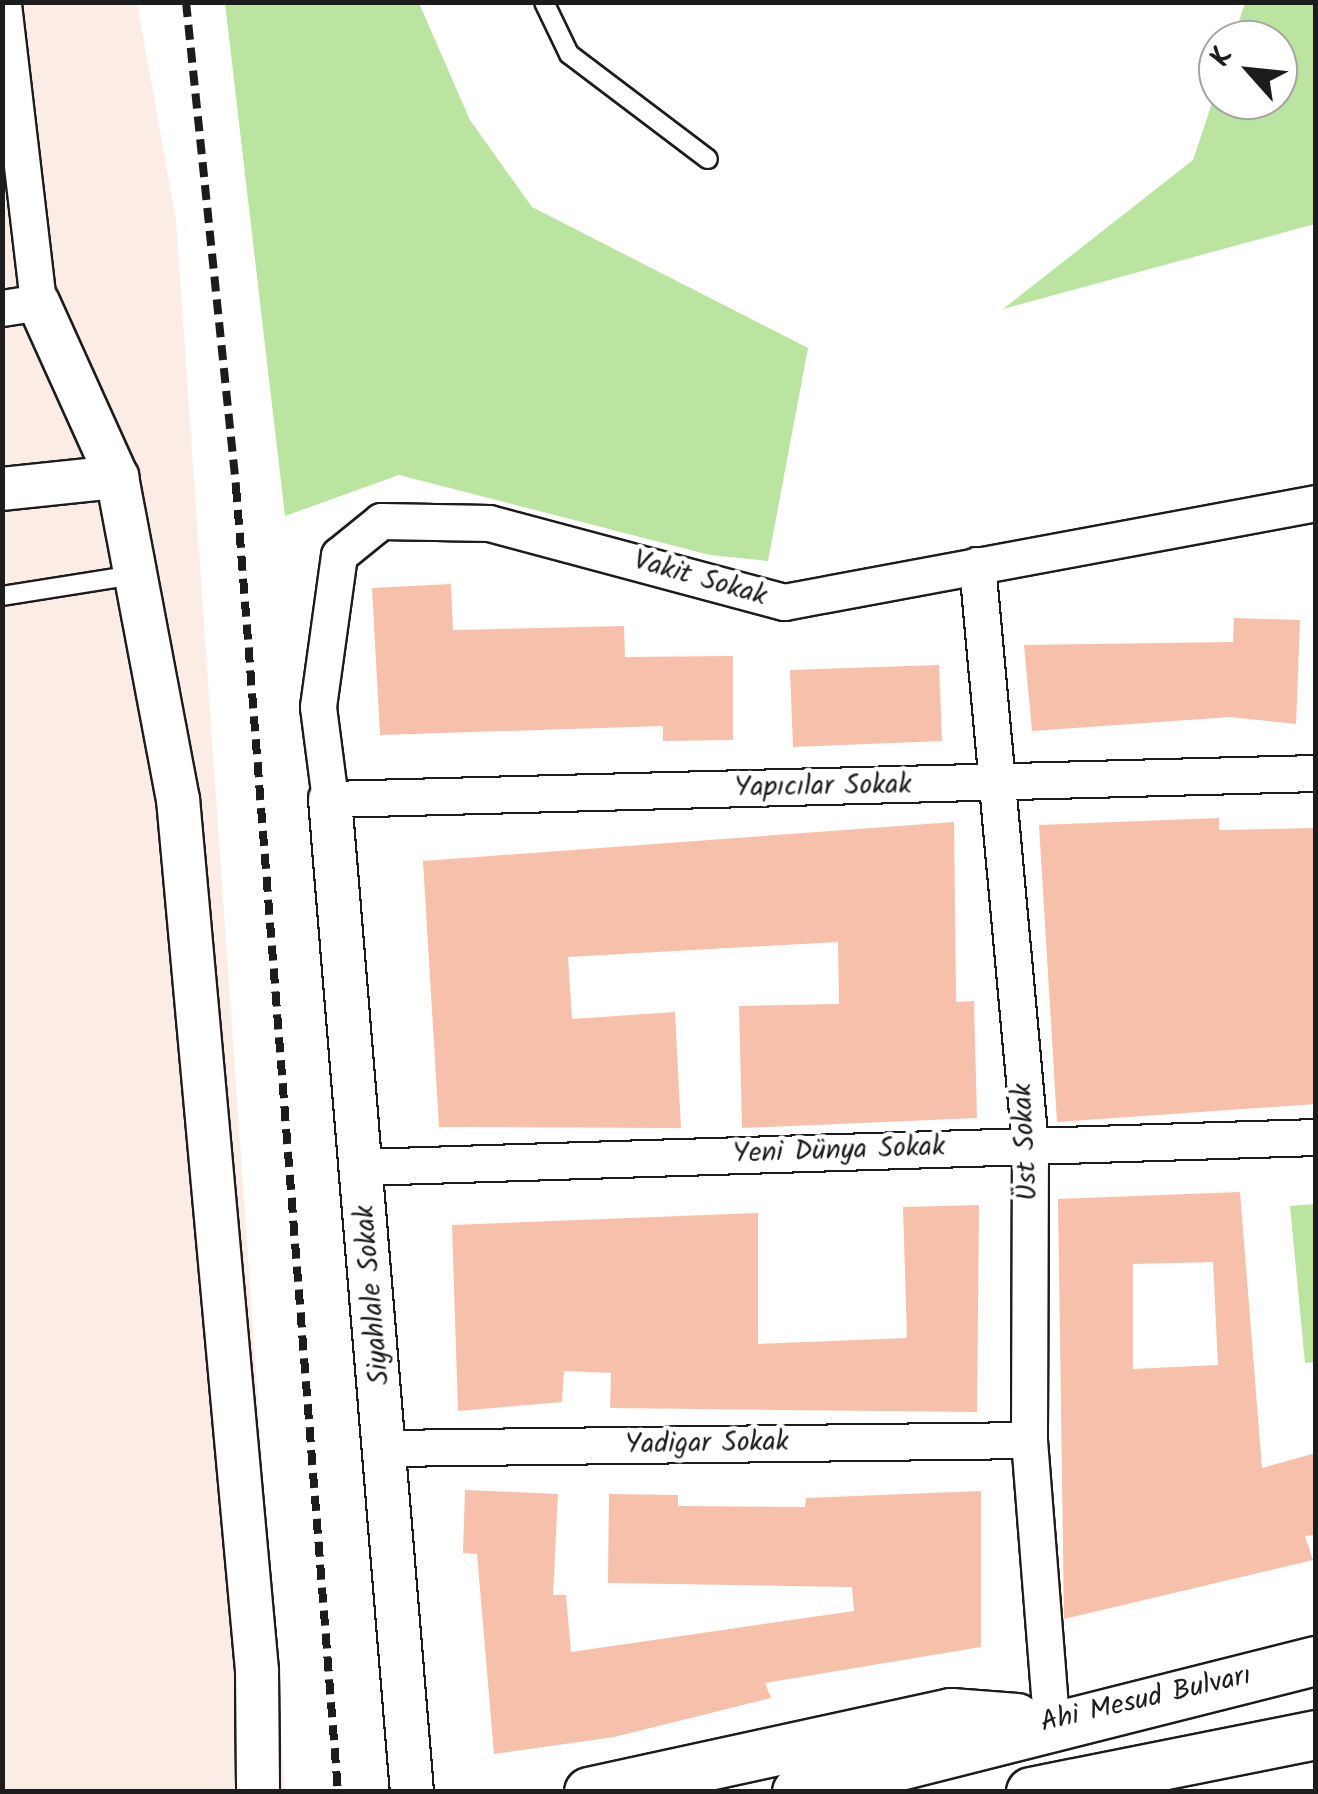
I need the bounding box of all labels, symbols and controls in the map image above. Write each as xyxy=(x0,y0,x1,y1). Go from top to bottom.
north arrow xyxy=(1198,20,1298,120)
text: K xyxy=(1199,39,1246,75)
street label: Vakit Sokak xyxy=(630,544,770,614)
street label: Yapıcılar Sokak xyxy=(734,769,912,805)
street label: Üst Sokak xyxy=(1006,1082,1046,1202)
street label: Yeni Dünya Sokak xyxy=(732,1131,946,1171)
street label: Siyahlale Sokak xyxy=(348,1204,398,1386)
street label: Yadigar Sokak xyxy=(625,1426,789,1462)
street label: Ahi Mesud Bulvarı xyxy=(1038,1659,1254,1741)

